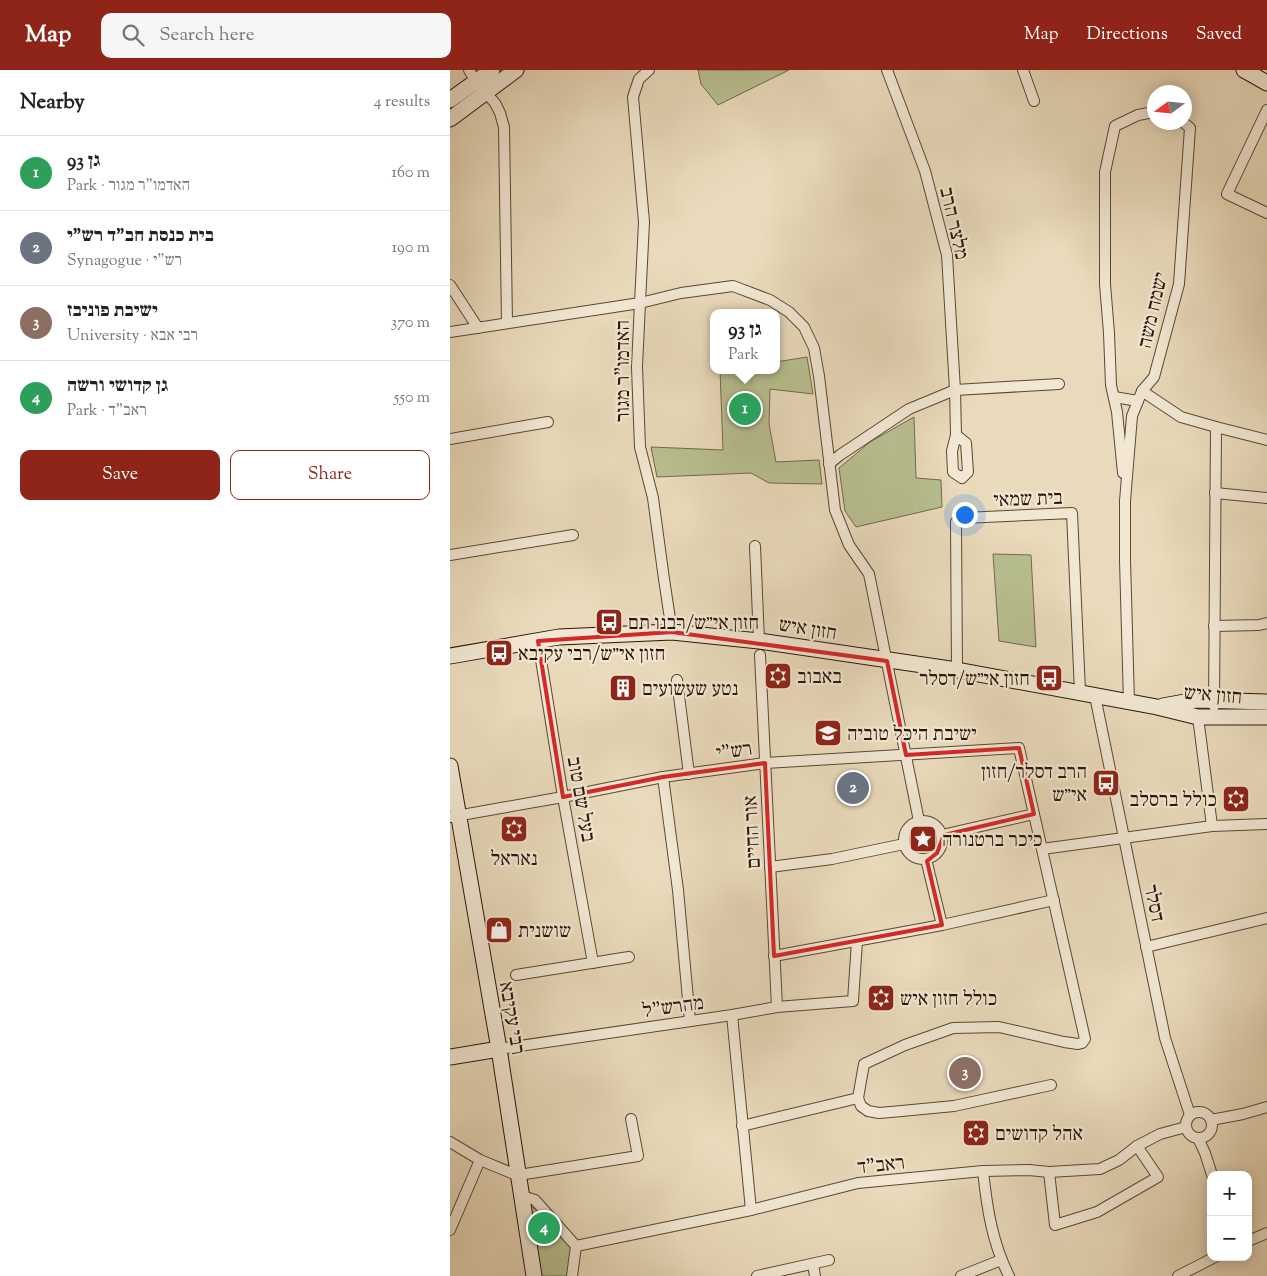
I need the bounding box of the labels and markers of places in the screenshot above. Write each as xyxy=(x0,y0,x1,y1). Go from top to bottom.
pin: 1 xyxy=(729,390,761,428)
bus stop icon: חזון אי״ש/רבנו תם xyxy=(594,607,624,637)
place label: חזון אי״ש/רבנו תם xyxy=(628,610,759,639)
bus stop icon: חזון אי״ש/רבי עקיבא xyxy=(484,638,514,668)
place label: חזון אי״ש/רבי עקיבא xyxy=(518,641,665,670)
synagogue icon: באבוב xyxy=(763,661,793,691)
bus stop icon: חזון אי״ש/דסלר xyxy=(1034,663,1064,693)
place label: באבוב xyxy=(797,664,842,693)
place label: חזון אי״ש/דסלר xyxy=(919,666,1030,695)
building icon: נטע שעשועים xyxy=(608,673,638,703)
place label: נטע שעשועים xyxy=(642,676,738,705)
school or university icon: ישיבת היכל טוביה xyxy=(813,718,843,748)
place label: ישיבת היכל טוביה xyxy=(847,721,977,750)
place label: הרב דסלר/חזון אי״ש xyxy=(981,759,1087,811)
bus stop icon: הרב דסלר/חזון אי״ש xyxy=(1091,768,1121,798)
pin: 2 xyxy=(837,769,869,807)
synagogue icon: כולל ברסלב xyxy=(1221,784,1251,814)
place label: כולל ברסלב xyxy=(1130,787,1217,816)
synagogue icon: נאראל xyxy=(499,814,529,844)
place icon: כיכר ברטנורה xyxy=(908,824,938,854)
place label: כיכר ברטנורה xyxy=(942,827,1042,856)
place label: נאראל xyxy=(490,846,538,875)
shop icon: שושנית xyxy=(484,915,514,945)
place label: שושנית xyxy=(518,918,571,947)
synagogue icon: כולל חזון איש xyxy=(866,983,896,1013)
place label: כולל חזון איש xyxy=(900,986,997,1015)
pin: 3 xyxy=(949,1054,981,1092)
synagogue icon: אהל קדושים xyxy=(961,1118,991,1148)
place label: אהל קדושים xyxy=(995,1121,1083,1150)
pin: 4 xyxy=(528,1209,560,1247)

